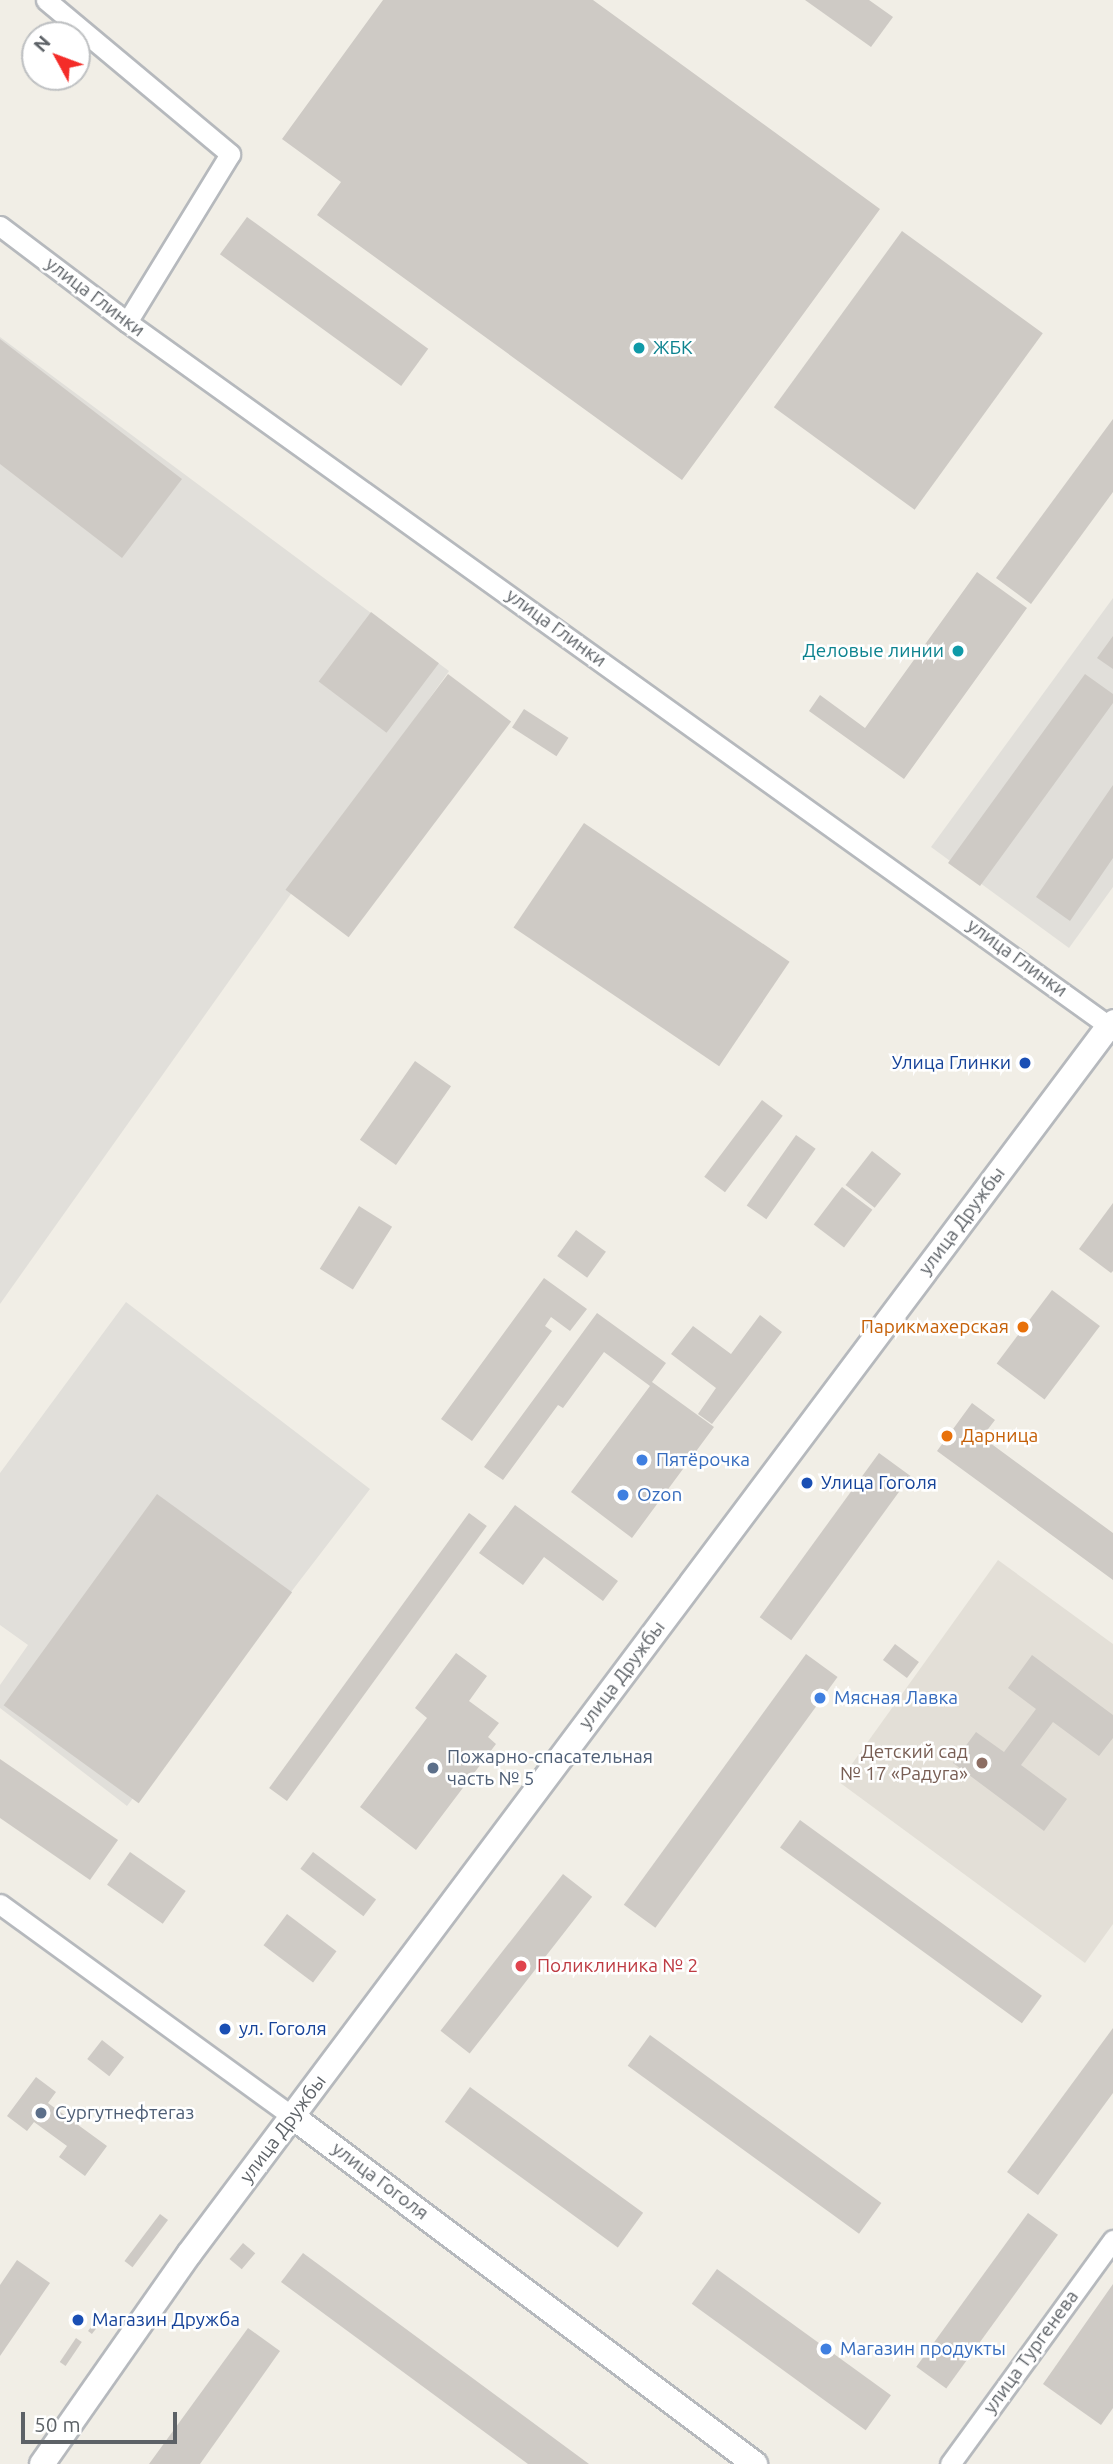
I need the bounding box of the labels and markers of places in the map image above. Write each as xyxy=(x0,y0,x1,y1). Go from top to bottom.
place label: ЖБК xyxy=(653,337,693,359)
marker: ЖБК xyxy=(631,340,647,356)
place label: Деловые линии xyxy=(803,640,944,662)
marker: Деловые линии xyxy=(950,643,966,659)
place label: Улица Глинки xyxy=(892,1052,1011,1074)
marker: Улица Глинки xyxy=(1017,1055,1033,1071)
place label: Парикмахерская xyxy=(861,1316,1009,1338)
marker: Парикмахерская xyxy=(1015,1319,1031,1335)
place label: Дарница xyxy=(961,1425,1038,1447)
marker: Дарница xyxy=(939,1428,955,1444)
place label: Пятёрочка xyxy=(656,1449,750,1471)
marker: Пятёрочка xyxy=(634,1452,650,1468)
place label: Улица Гоголя xyxy=(821,1472,937,1494)
marker: Улица Гоголя xyxy=(799,1475,815,1491)
place label: Ozon xyxy=(637,1484,682,1506)
marker: Ozon xyxy=(615,1487,631,1503)
place label: Мясная Лавка xyxy=(834,1687,958,1709)
marker: Мясная Лавка xyxy=(812,1690,828,1706)
place label: Детский сад № 17 «Радуга» xyxy=(840,1741,968,1785)
place label: Пожарно-спасательная часть № 5 xyxy=(447,1746,653,1790)
marker: Детский сад № 17 «Радуга» xyxy=(974,1755,990,1771)
marker: Пожарно-спасательная часть № 5 xyxy=(425,1760,441,1776)
place label: Поликлиника № 2 xyxy=(537,1955,698,1977)
marker: Поликлиника № 2 xyxy=(511,1956,531,1976)
place label: ул. Гоголя xyxy=(239,2018,327,2040)
marker: ул. Гоголя xyxy=(217,2021,233,2037)
place label: Сургутнефтегаз xyxy=(55,2102,194,2124)
marker: Сургутнефтегаз xyxy=(33,2105,49,2121)
place label: Магазин Дружба xyxy=(92,2309,240,2331)
marker: Магазин Дружба xyxy=(70,2312,86,2328)
place label: Магазин продукты xyxy=(840,2338,1006,2360)
marker: Магазин продукты xyxy=(818,2341,834,2357)

